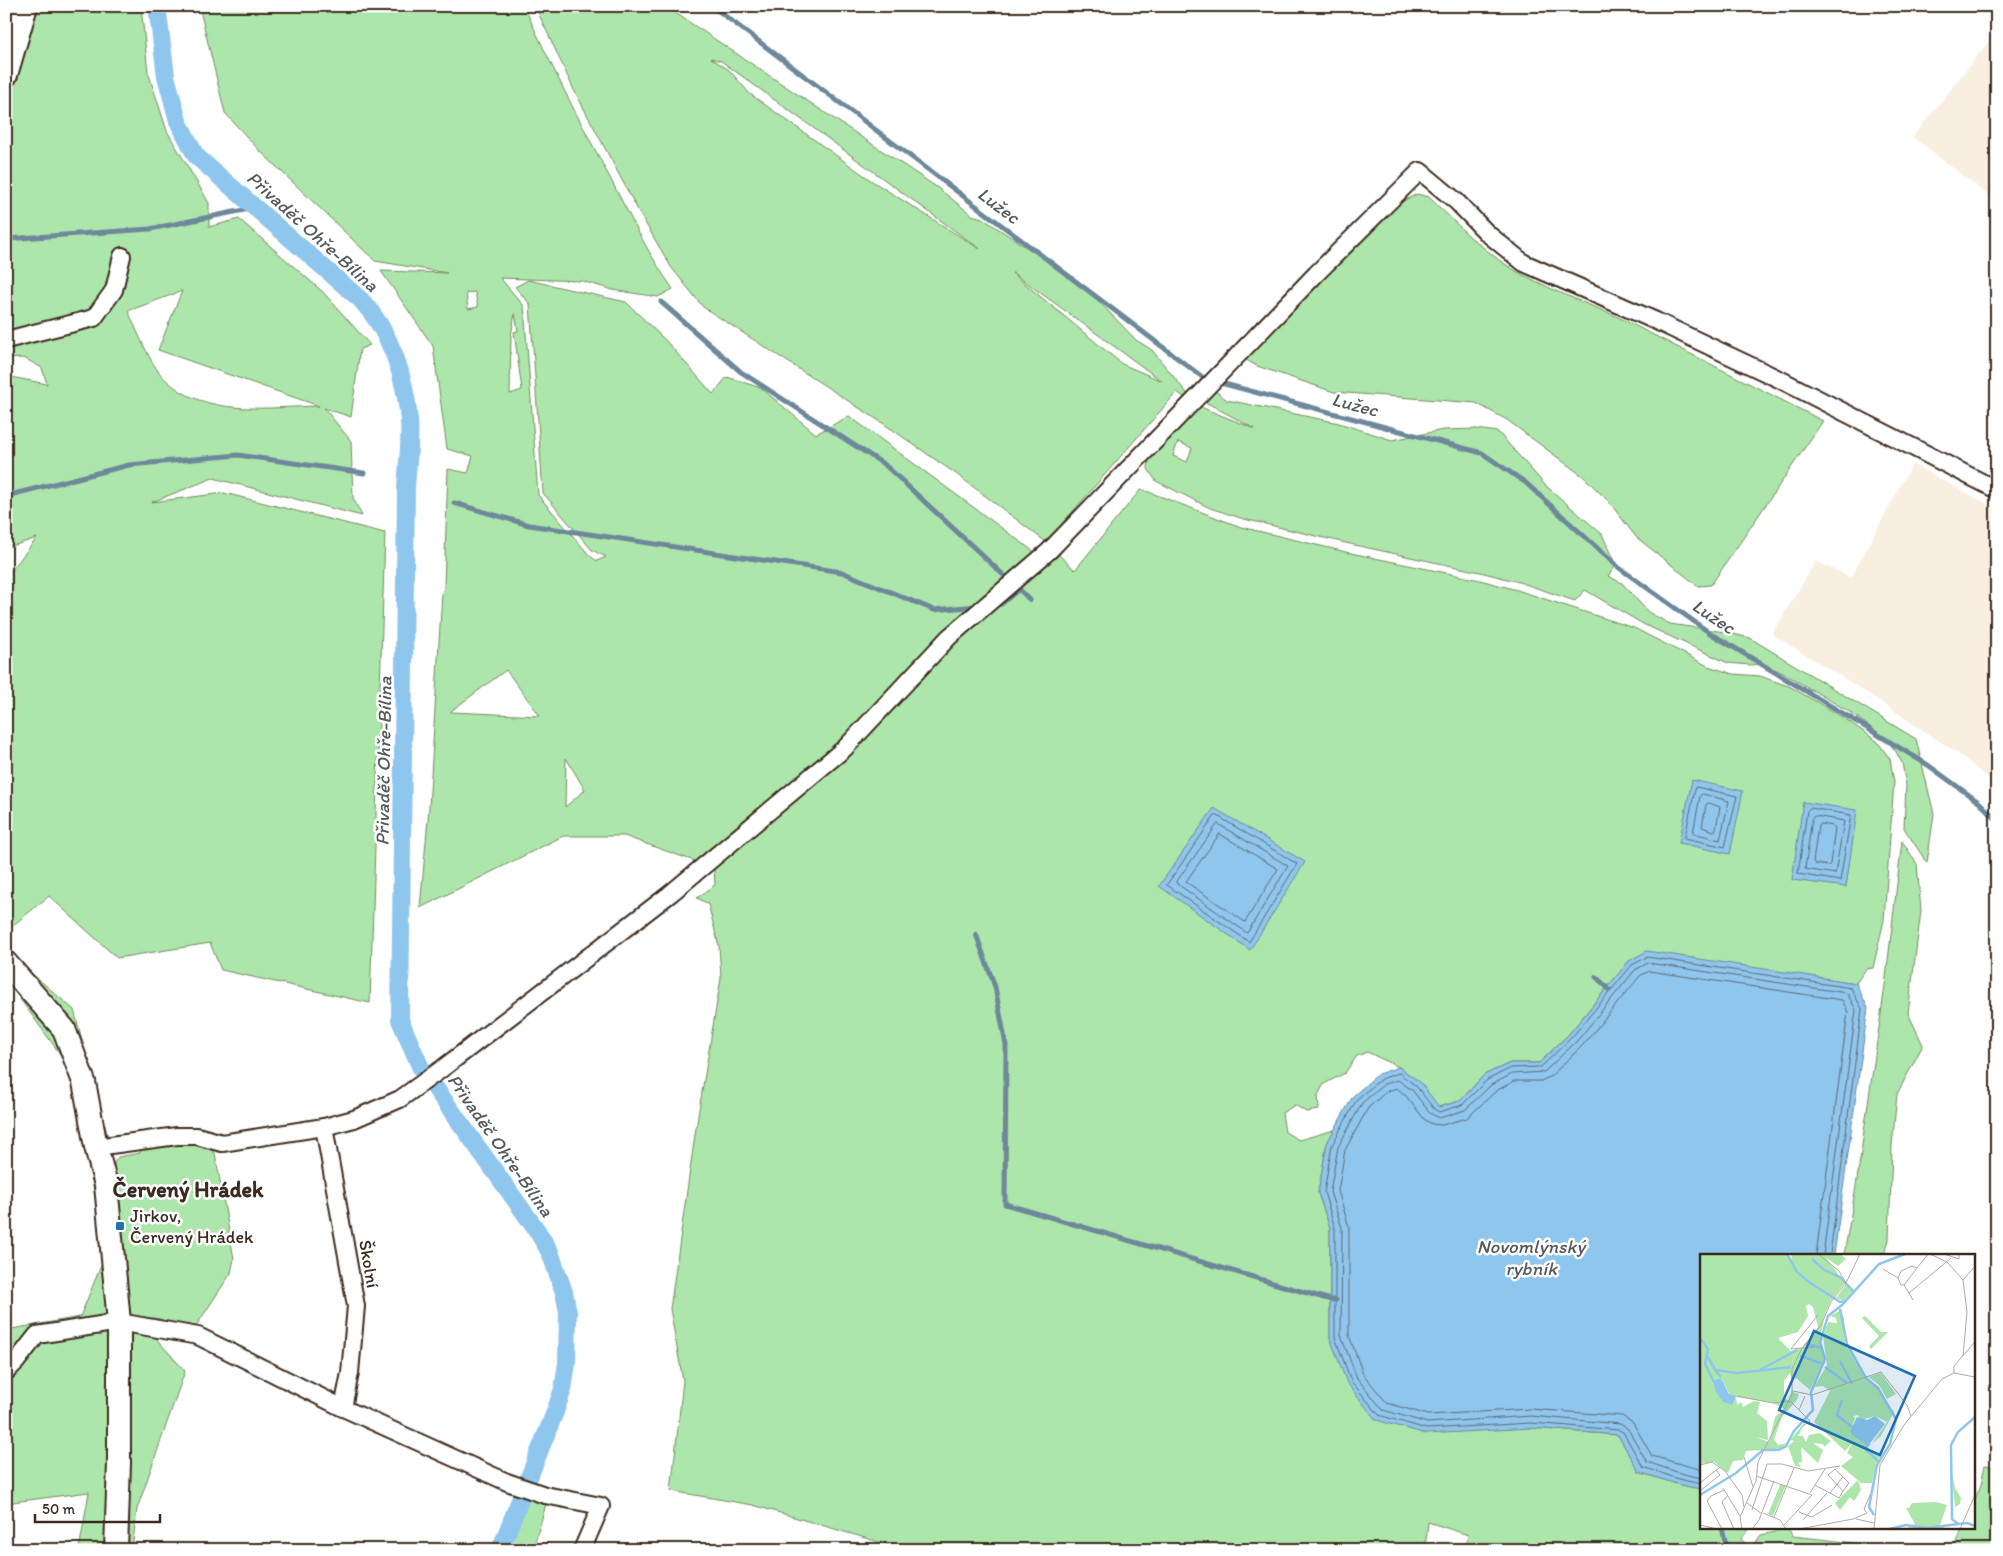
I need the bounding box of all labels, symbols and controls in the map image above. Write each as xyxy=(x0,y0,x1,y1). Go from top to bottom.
water label: Přivaděč Ohře-Bílina xyxy=(242,166,383,297)
water label: Lužec xyxy=(973,182,1025,229)
water label: Lužec xyxy=(1329,387,1381,422)
water label: Lužec xyxy=(1688,594,1740,640)
water label: Přivaděč Ohře-Bílina xyxy=(371,676,396,846)
water label: Přivaděč Ohře-Bílina xyxy=(443,1069,559,1221)
district label: Červený Hrádek xyxy=(113,1176,264,1203)
place label: Jirkov, Červený Hrádek xyxy=(130,1205,254,1248)
marker: Jirkov, Červený Hrádek xyxy=(114,1220,126,1232)
water label: Novomlýnský rybník xyxy=(1477,1235,1587,1280)
street label: Školní xyxy=(354,1238,384,1290)
inset map xyxy=(1700,1254,1976,1528)
scale bar xyxy=(35,1491,160,1523)
text: 50 m xyxy=(42,1500,75,1518)

